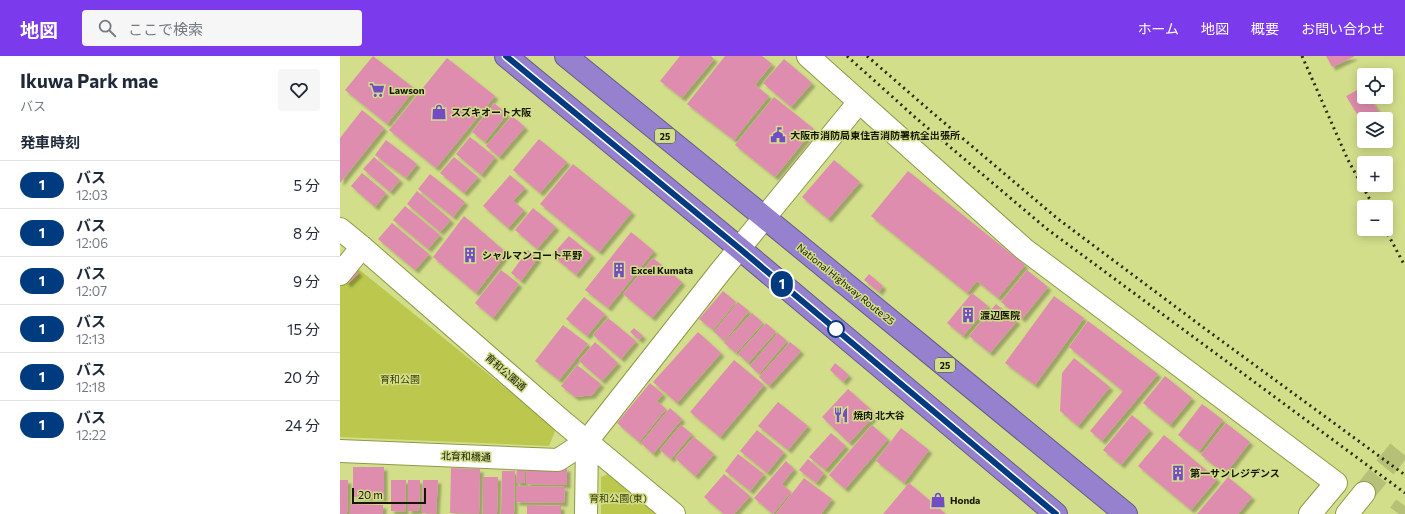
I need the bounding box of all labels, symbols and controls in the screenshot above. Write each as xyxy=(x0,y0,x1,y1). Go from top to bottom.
search box xyxy=(82,10,362,46)
icon: search xyxy=(96,17,118,39)
text: 地図 xyxy=(20,18,58,41)
text: ここで検索 xyxy=(128,20,203,38)
text: ホーム xyxy=(1137,20,1179,37)
text: 地図 xyxy=(1201,20,1229,37)
text: 概要 xyxy=(1251,20,1279,37)
text: お問い合わせ xyxy=(1301,20,1385,37)
map controls xyxy=(1357,68,1393,236)
button: locate xyxy=(1357,68,1393,104)
text: Ikuwa Park mae xyxy=(20,69,158,92)
button: heart xyxy=(278,69,320,111)
supermarket icon: Lawson xyxy=(368,81,386,99)
place label: Lawson xyxy=(389,84,425,96)
text: バス xyxy=(20,98,46,114)
shop icon: スズキオート大阪 xyxy=(430,103,448,121)
place label: スズキオート大阪 xyxy=(451,106,532,118)
button: layers xyxy=(1357,112,1393,148)
public building icon: 大阪市消防局東住吉消防署杭全出張所 xyxy=(769,126,787,144)
road number: 25 xyxy=(655,129,675,143)
place label: 大阪市消防局東住吉消防署杭全出張所 xyxy=(790,129,960,141)
text: 発車時刻 xyxy=(20,133,80,151)
button: + xyxy=(1357,156,1393,192)
text: バス xyxy=(76,168,106,186)
text: 1 xyxy=(39,176,45,193)
text: 5 分 xyxy=(294,176,320,194)
text: 12:03 xyxy=(76,187,108,203)
button: − xyxy=(1357,200,1393,236)
text: バス xyxy=(76,216,106,234)
text: 1 xyxy=(39,224,45,241)
text: 8 分 xyxy=(293,224,320,242)
text: 12:06 xyxy=(76,235,108,251)
street label: National Highway Route 25 xyxy=(795,241,898,327)
building icon: シャルマンコート平野 xyxy=(461,246,479,264)
place label: シャルマンコート平野 xyxy=(482,249,583,261)
building icon: Excel Kumata xyxy=(610,261,628,279)
text: バス xyxy=(76,264,106,282)
place label: Excel Kumata xyxy=(631,264,693,276)
line badge: 1 xyxy=(769,271,795,297)
text: 1 xyxy=(39,272,45,289)
text: 9 分 xyxy=(293,272,320,290)
text: 1 xyxy=(779,275,785,292)
text: 12:07 xyxy=(76,283,107,299)
building icon: 渡辺医院 xyxy=(959,306,977,324)
place label: 渡辺医院 xyxy=(980,309,1020,321)
text: バス xyxy=(76,312,106,330)
text: 1 xyxy=(39,320,45,337)
text: 15 分 xyxy=(287,320,320,338)
unlabelled marker xyxy=(827,320,845,338)
text: 12:13 xyxy=(76,331,105,347)
street label: 育和公園通 xyxy=(483,351,529,393)
road number: 25 xyxy=(935,358,955,372)
text: バス xyxy=(76,360,106,378)
text: 1 xyxy=(39,368,45,385)
text: 20 分 xyxy=(284,368,320,386)
park label: 育和公園 xyxy=(380,373,420,385)
text: 12:18 xyxy=(76,379,105,395)
restaurant icon: 焼肉 北大谷 xyxy=(832,406,850,424)
text: バス xyxy=(76,408,106,426)
place label: 焼肉 北大谷 xyxy=(853,409,905,421)
text: 1 xyxy=(39,416,45,433)
text: 24 分 xyxy=(285,416,320,434)
text: 12:22 xyxy=(76,427,106,443)
street label: 北育和橋通 xyxy=(441,449,491,463)
building icon: 第一サンレジデンス xyxy=(1169,464,1187,482)
place label: 第一サンレジデンス xyxy=(1190,467,1280,479)
scale bar xyxy=(352,486,426,505)
text: 20 m xyxy=(358,488,383,501)
shop icon: Honda xyxy=(929,491,947,509)
park label: 育和公園(東) xyxy=(589,492,647,504)
place label: Honda xyxy=(950,494,980,506)

